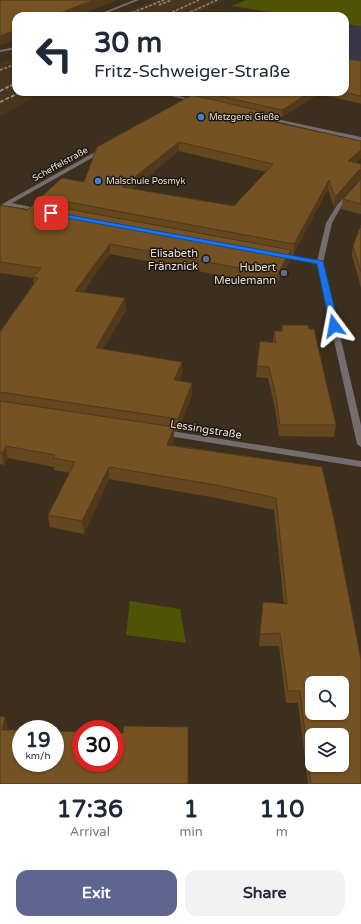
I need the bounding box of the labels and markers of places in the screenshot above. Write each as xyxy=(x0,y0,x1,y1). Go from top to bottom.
marker: Metzgerei Gieße xyxy=(196,112,206,122)
place label: Metzgerei Gieße xyxy=(209,112,279,123)
marker: Malschule Posmyk xyxy=(93,176,103,186)
place label: Malschule Posmyk xyxy=(106,176,185,187)
pin xyxy=(34,196,68,230)
place label: Elisabeth Fränznick xyxy=(148,247,198,273)
marker: Elisabeth Fränznick xyxy=(201,254,211,264)
place label: Hubert Meulemann xyxy=(214,261,276,287)
marker: Hubert Meulemann xyxy=(279,268,289,278)

